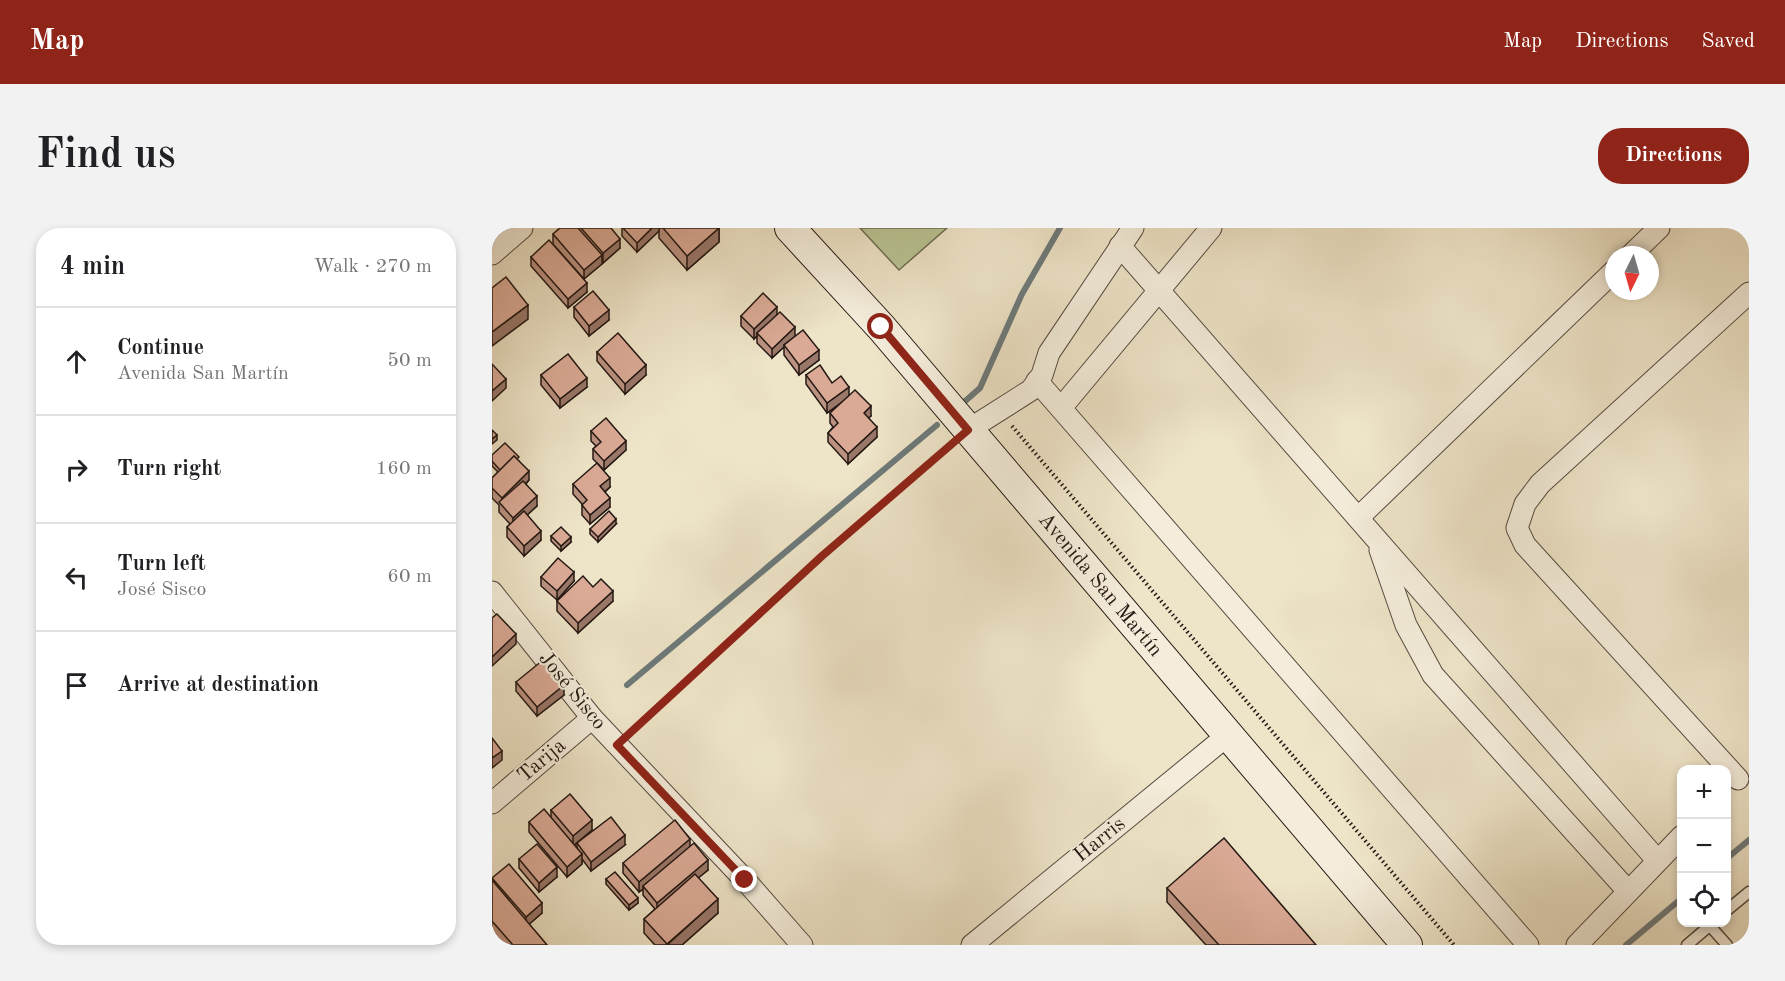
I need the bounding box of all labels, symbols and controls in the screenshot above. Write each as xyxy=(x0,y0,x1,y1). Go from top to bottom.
text: Map xyxy=(30,28,84,56)
text: Map xyxy=(1503,31,1542,52)
text: Directions xyxy=(1575,31,1669,52)
text: Saved xyxy=(1702,31,1755,52)
button: Directions xyxy=(1598,128,1749,184)
text: Find us xyxy=(36,135,175,177)
north arrow xyxy=(1605,246,1659,300)
text: 4 min xyxy=(60,254,125,280)
text: Walk · 270 m xyxy=(313,257,432,277)
route start xyxy=(867,313,893,339)
text: Continue xyxy=(117,337,204,359)
icon: ahead xyxy=(60,345,93,378)
text: 50 m xyxy=(387,351,432,371)
text: Avenida San Martín xyxy=(117,364,289,384)
icon: right xyxy=(60,453,93,486)
text: Turn right xyxy=(117,458,221,480)
text: 160 m xyxy=(376,459,432,479)
street label: Avenida San Martín xyxy=(1034,509,1166,661)
text: Turn left xyxy=(117,553,206,575)
icon: left xyxy=(60,561,93,594)
text: 60 m xyxy=(387,567,432,587)
text: José Sisco xyxy=(117,580,206,600)
street label: José Sisco xyxy=(534,648,610,734)
icon: arrive xyxy=(60,669,93,702)
text: Arrive at destination xyxy=(117,674,319,696)
street label: Tarija xyxy=(514,735,570,787)
map controls xyxy=(1677,765,1731,927)
button: + xyxy=(1677,765,1731,819)
street label: Harris xyxy=(1070,813,1130,867)
button: − xyxy=(1677,819,1731,873)
route end xyxy=(731,866,757,892)
button: locate xyxy=(1677,873,1731,927)

